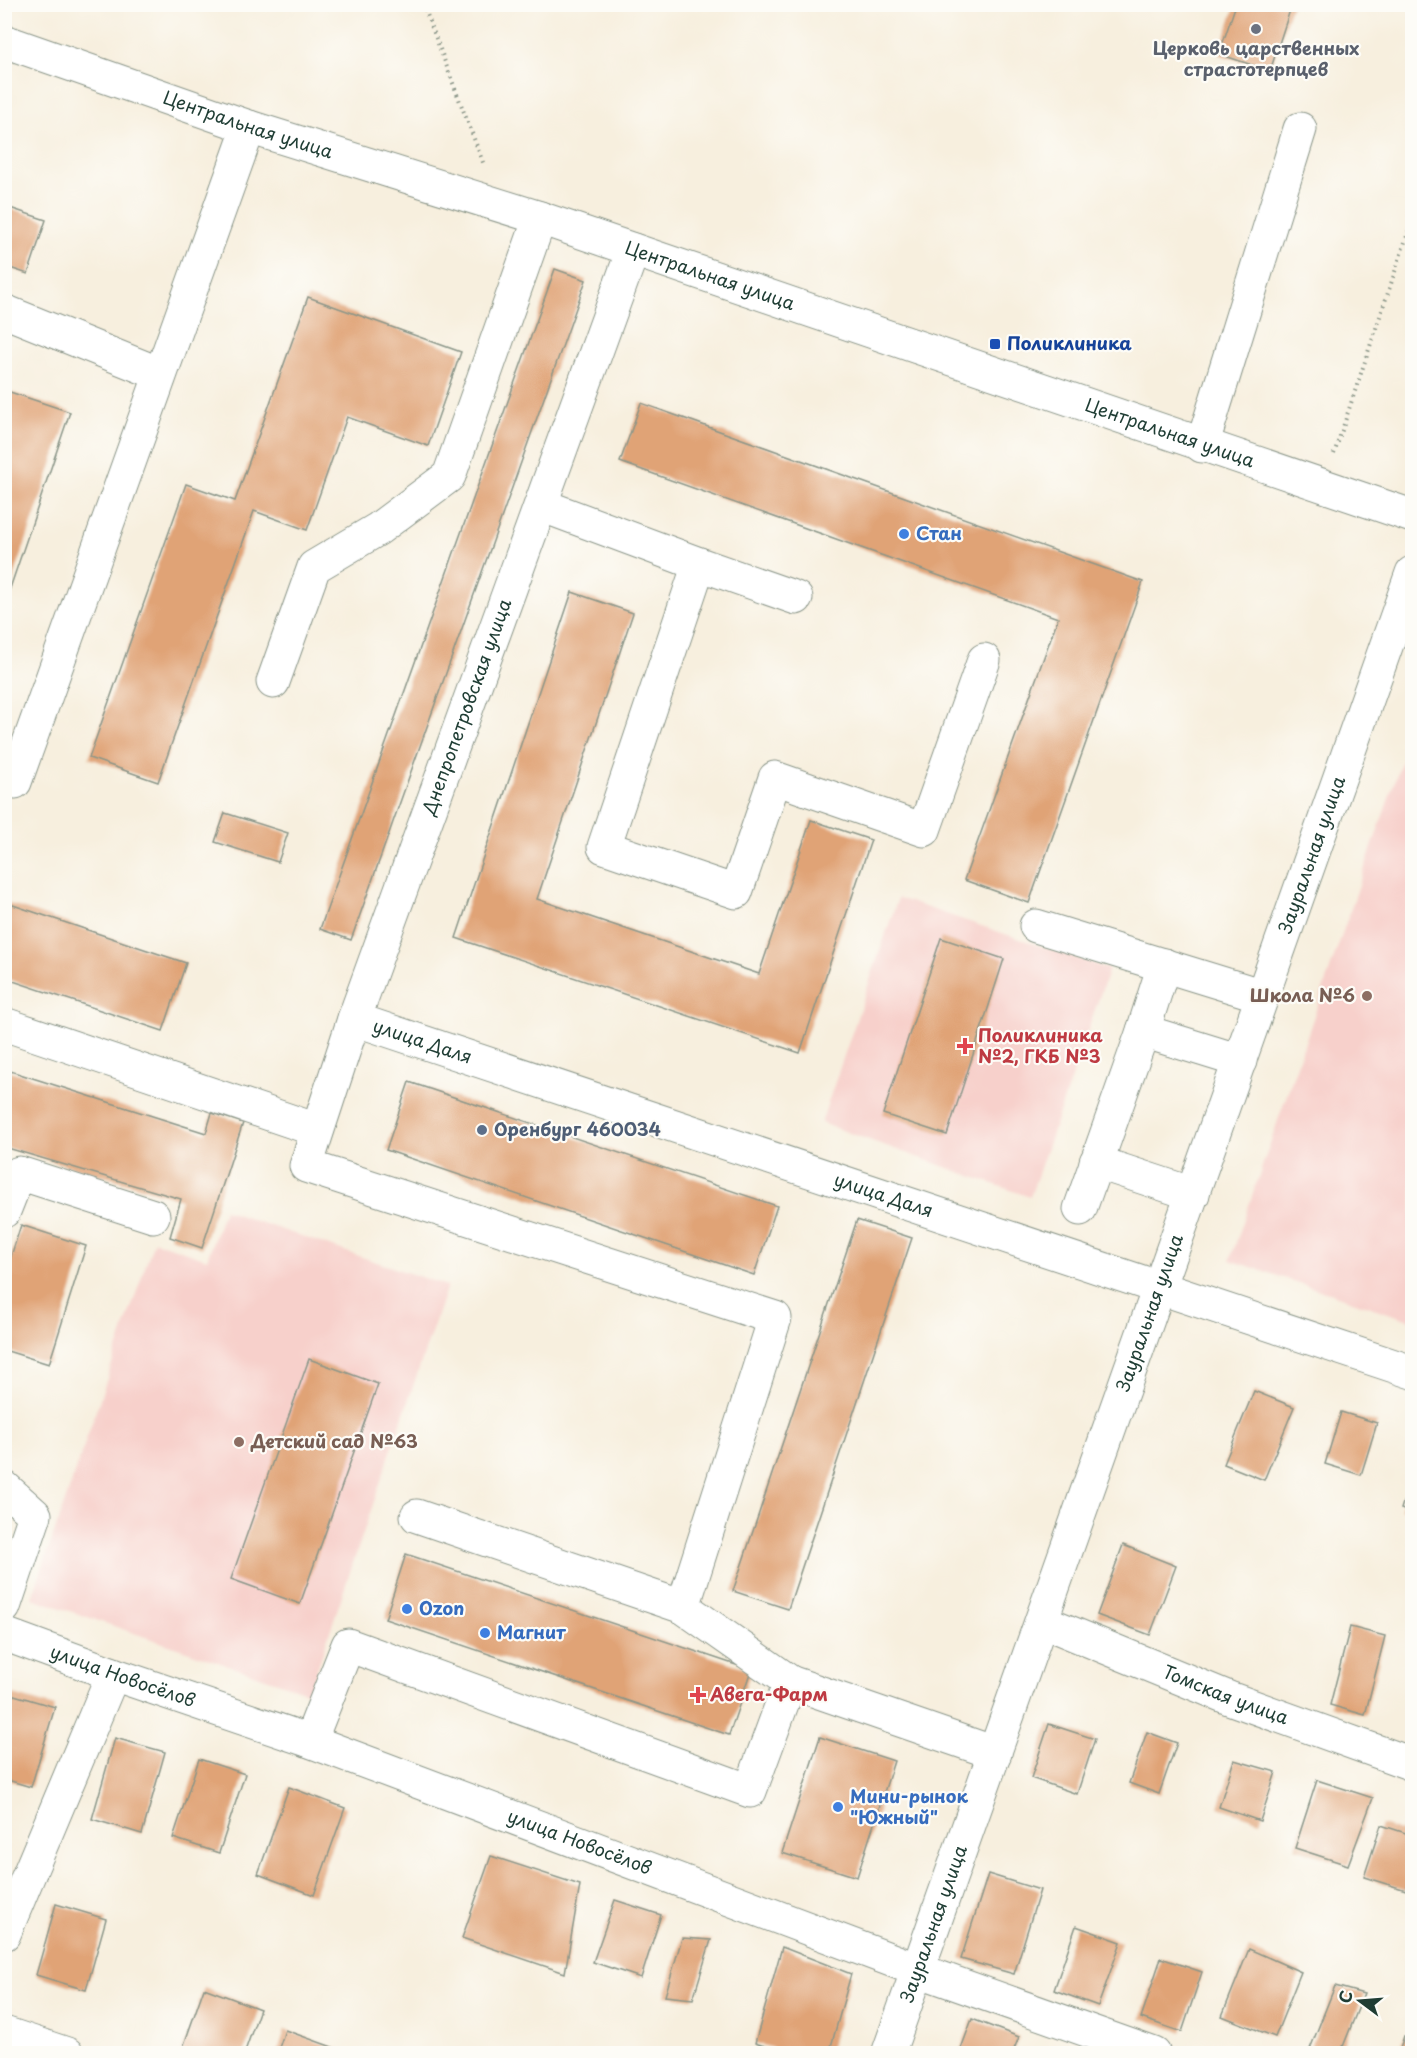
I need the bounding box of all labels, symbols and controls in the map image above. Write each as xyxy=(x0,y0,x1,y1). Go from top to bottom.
marker: Церковь царственных страстотерпцев xyxy=(1249,22,1263,36)
place label: Церковь царственных страстотерпцев xyxy=(1153,34,1359,82)
street label: Центральная улица xyxy=(160,83,337,165)
street label: Центральная улица xyxy=(622,233,799,316)
place label: Поликлиника xyxy=(1007,329,1132,356)
marker: Поликлиника xyxy=(988,337,1002,351)
street label: Центральная улица xyxy=(1082,390,1259,473)
place label: Стан xyxy=(916,519,962,546)
marker: Стан xyxy=(897,527,911,541)
street label: Днепропетровская улица xyxy=(414,594,518,819)
street label: Зауральная улица xyxy=(1271,771,1351,937)
place label: Школа №6 xyxy=(1250,981,1355,1008)
marker: Школа №6 xyxy=(1360,989,1374,1003)
street label: улица Даля xyxy=(370,1011,476,1069)
place label: Поликлиника №2, ГКБ №3 xyxy=(978,1021,1103,1069)
marker: Поликлиника №2, ГКБ №3 xyxy=(956,1037,974,1055)
place label: Оренбург 460034 xyxy=(494,1115,661,1142)
marker: Оренбург 460034 xyxy=(475,1123,489,1137)
street label: улица Даля xyxy=(831,1165,937,1223)
street label: Зауральная улица xyxy=(1108,1230,1189,1395)
place label: Детский сад №63 xyxy=(250,1427,418,1454)
marker: Детский сад №63 xyxy=(232,1435,246,1449)
place label: Ozon xyxy=(419,1594,464,1621)
marker: Ozon xyxy=(400,1602,414,1616)
place label: Магнит xyxy=(497,1618,566,1645)
marker: Магнит xyxy=(478,1626,492,1640)
street label: улица Новосёлов xyxy=(47,1637,199,1713)
street label: Томская улица xyxy=(1159,1657,1293,1731)
place label: Авега-Фарм xyxy=(709,1680,828,1707)
marker: Авега-Фарм xyxy=(691,1688,705,1702)
place label: Мини-рынок "Южный" xyxy=(850,1782,968,1830)
marker: Мини-рынок "Южный" xyxy=(831,1800,845,1814)
street label: улица Новосёлов xyxy=(504,1802,656,1881)
street label: Зауральная улица xyxy=(892,1840,973,2006)
north arrow xyxy=(1330,1971,1390,2031)
text: С xyxy=(1331,1987,1358,2006)

